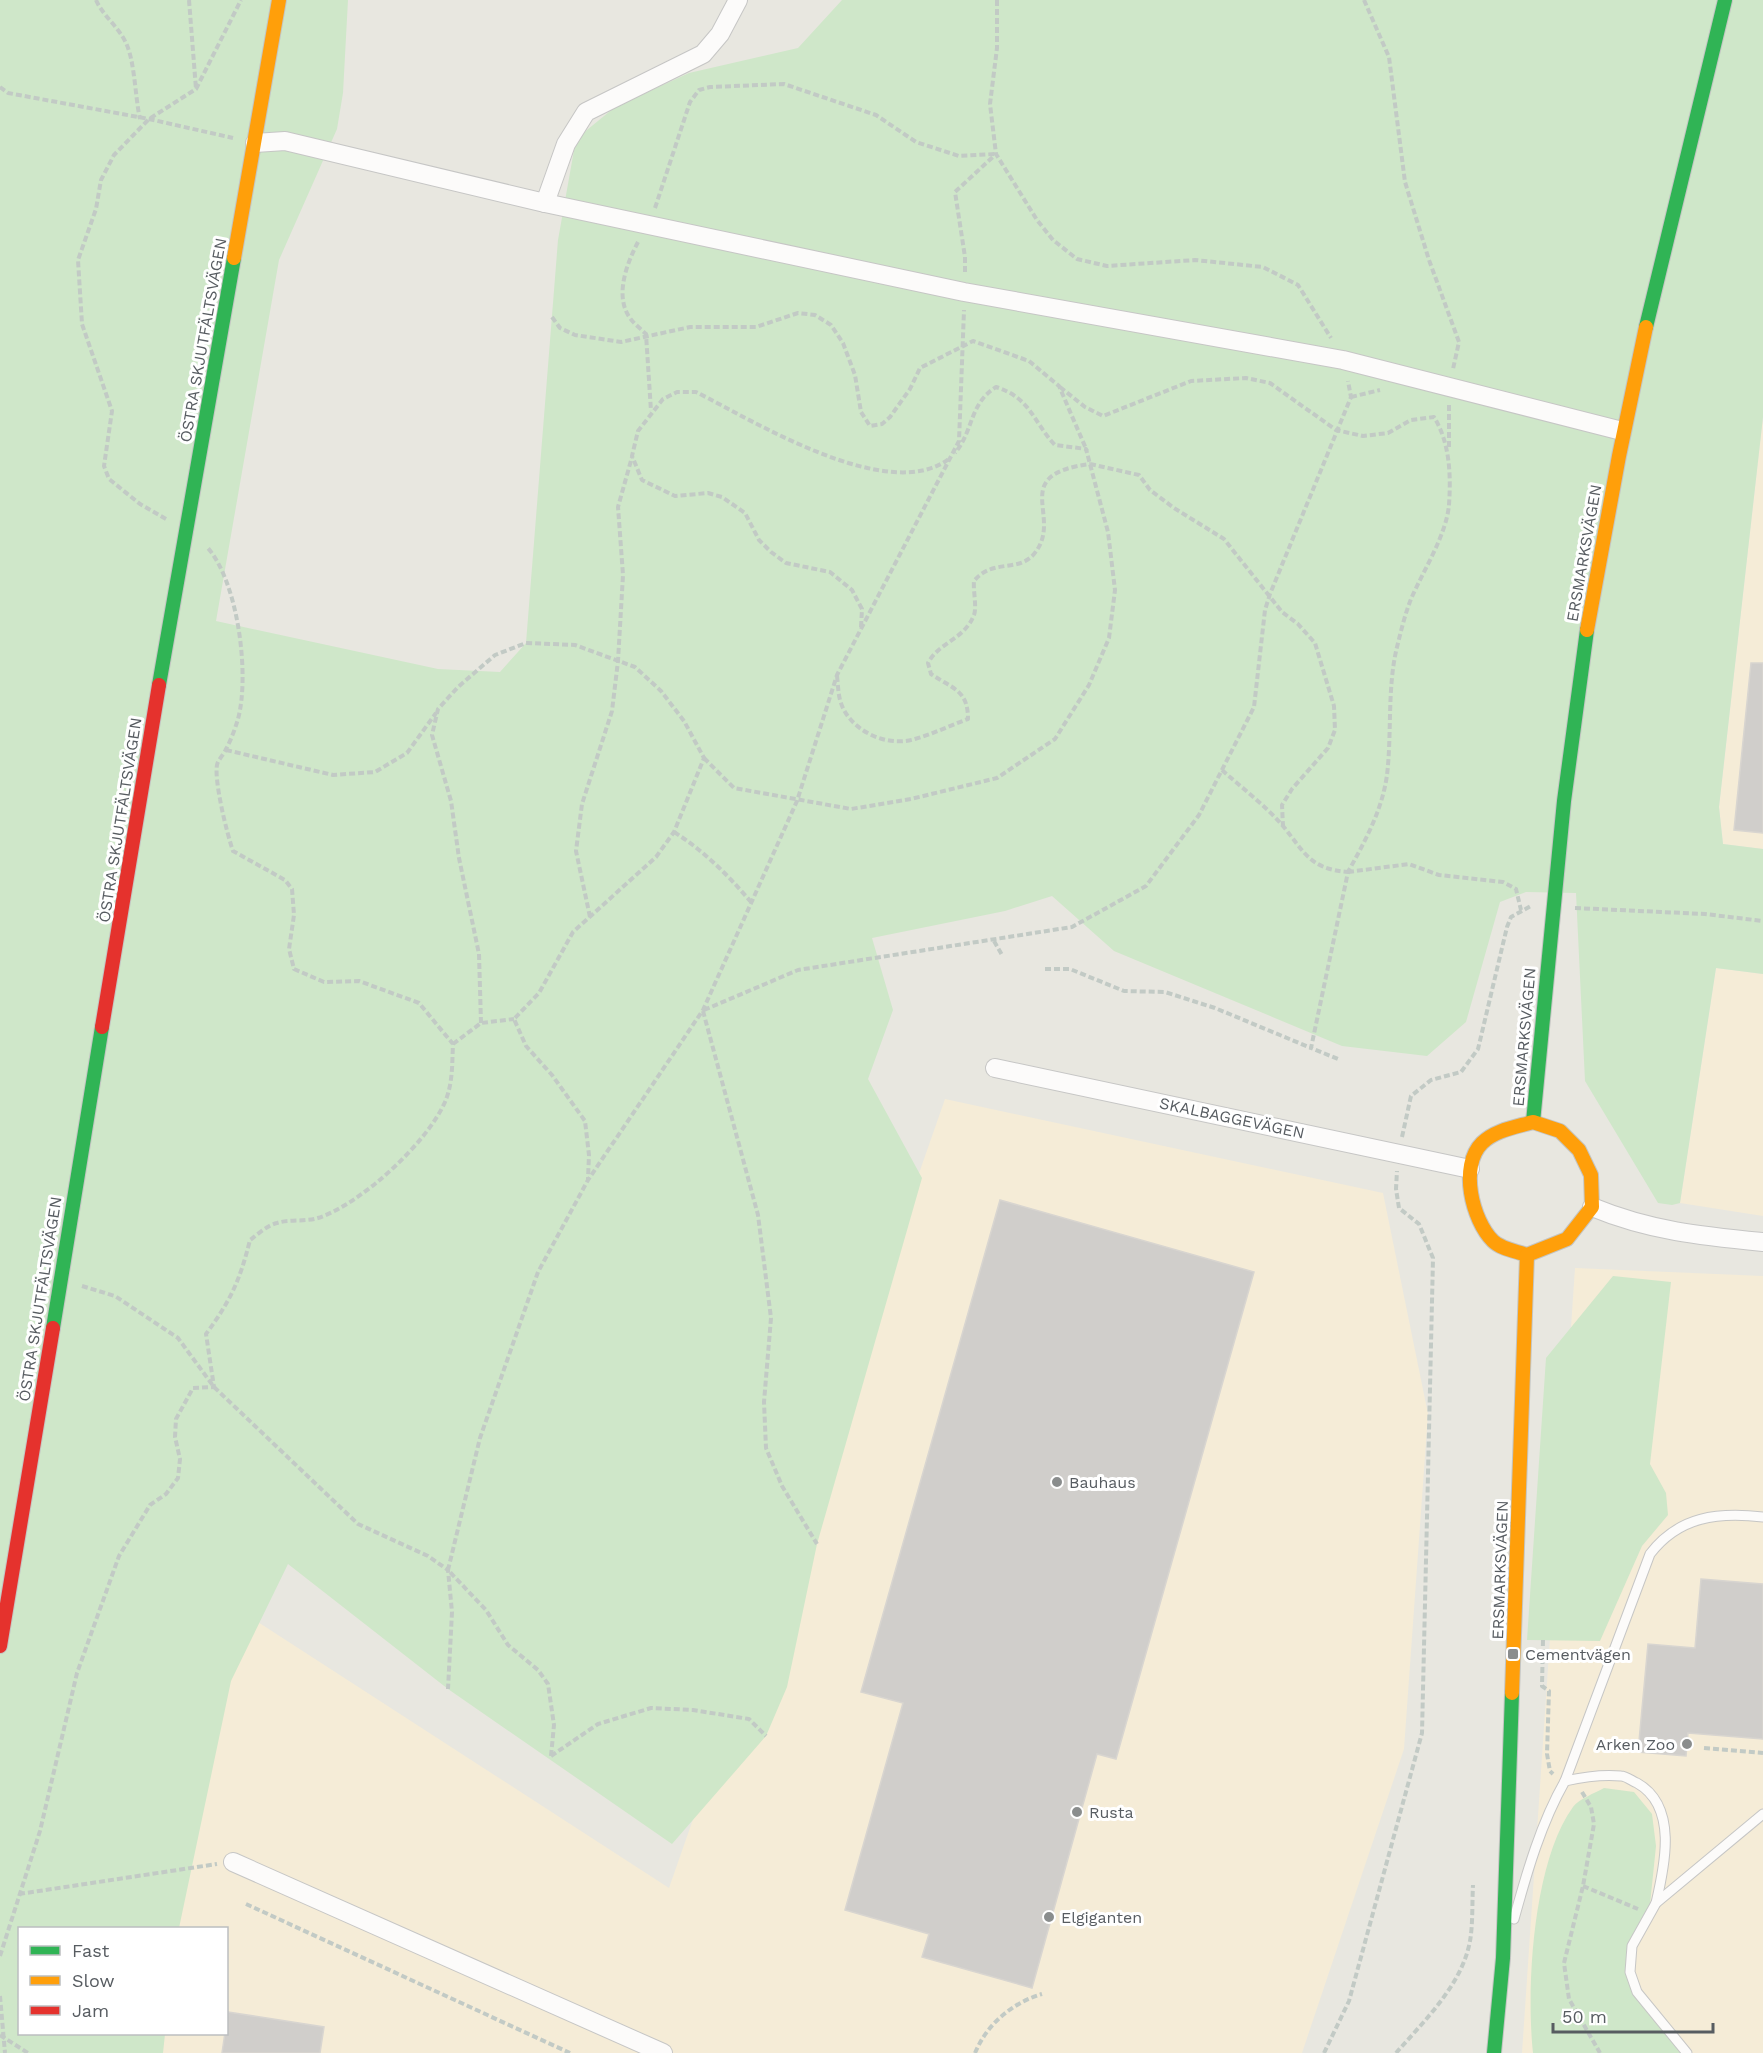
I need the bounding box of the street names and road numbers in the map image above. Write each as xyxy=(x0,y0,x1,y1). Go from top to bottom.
street label: ÖSTRA SKJUTFÄLTSVÄGEN xyxy=(176,236,230,444)
street label: ERSMARKSVÄGEN xyxy=(1563,483,1605,623)
street label: ÖSTRA SKJUTFÄLTSVÄGEN xyxy=(94,716,146,924)
street label: ERSMARKSVÄGEN xyxy=(1508,967,1540,1107)
street label: SKALBAGGEVÄGEN xyxy=(1158,1093,1306,1143)
street label: ÖSTRA SKJUTFÄLTSVÄGEN xyxy=(14,1195,66,1403)
street label: ERSMARKSVÄGEN xyxy=(1488,1500,1512,1640)

